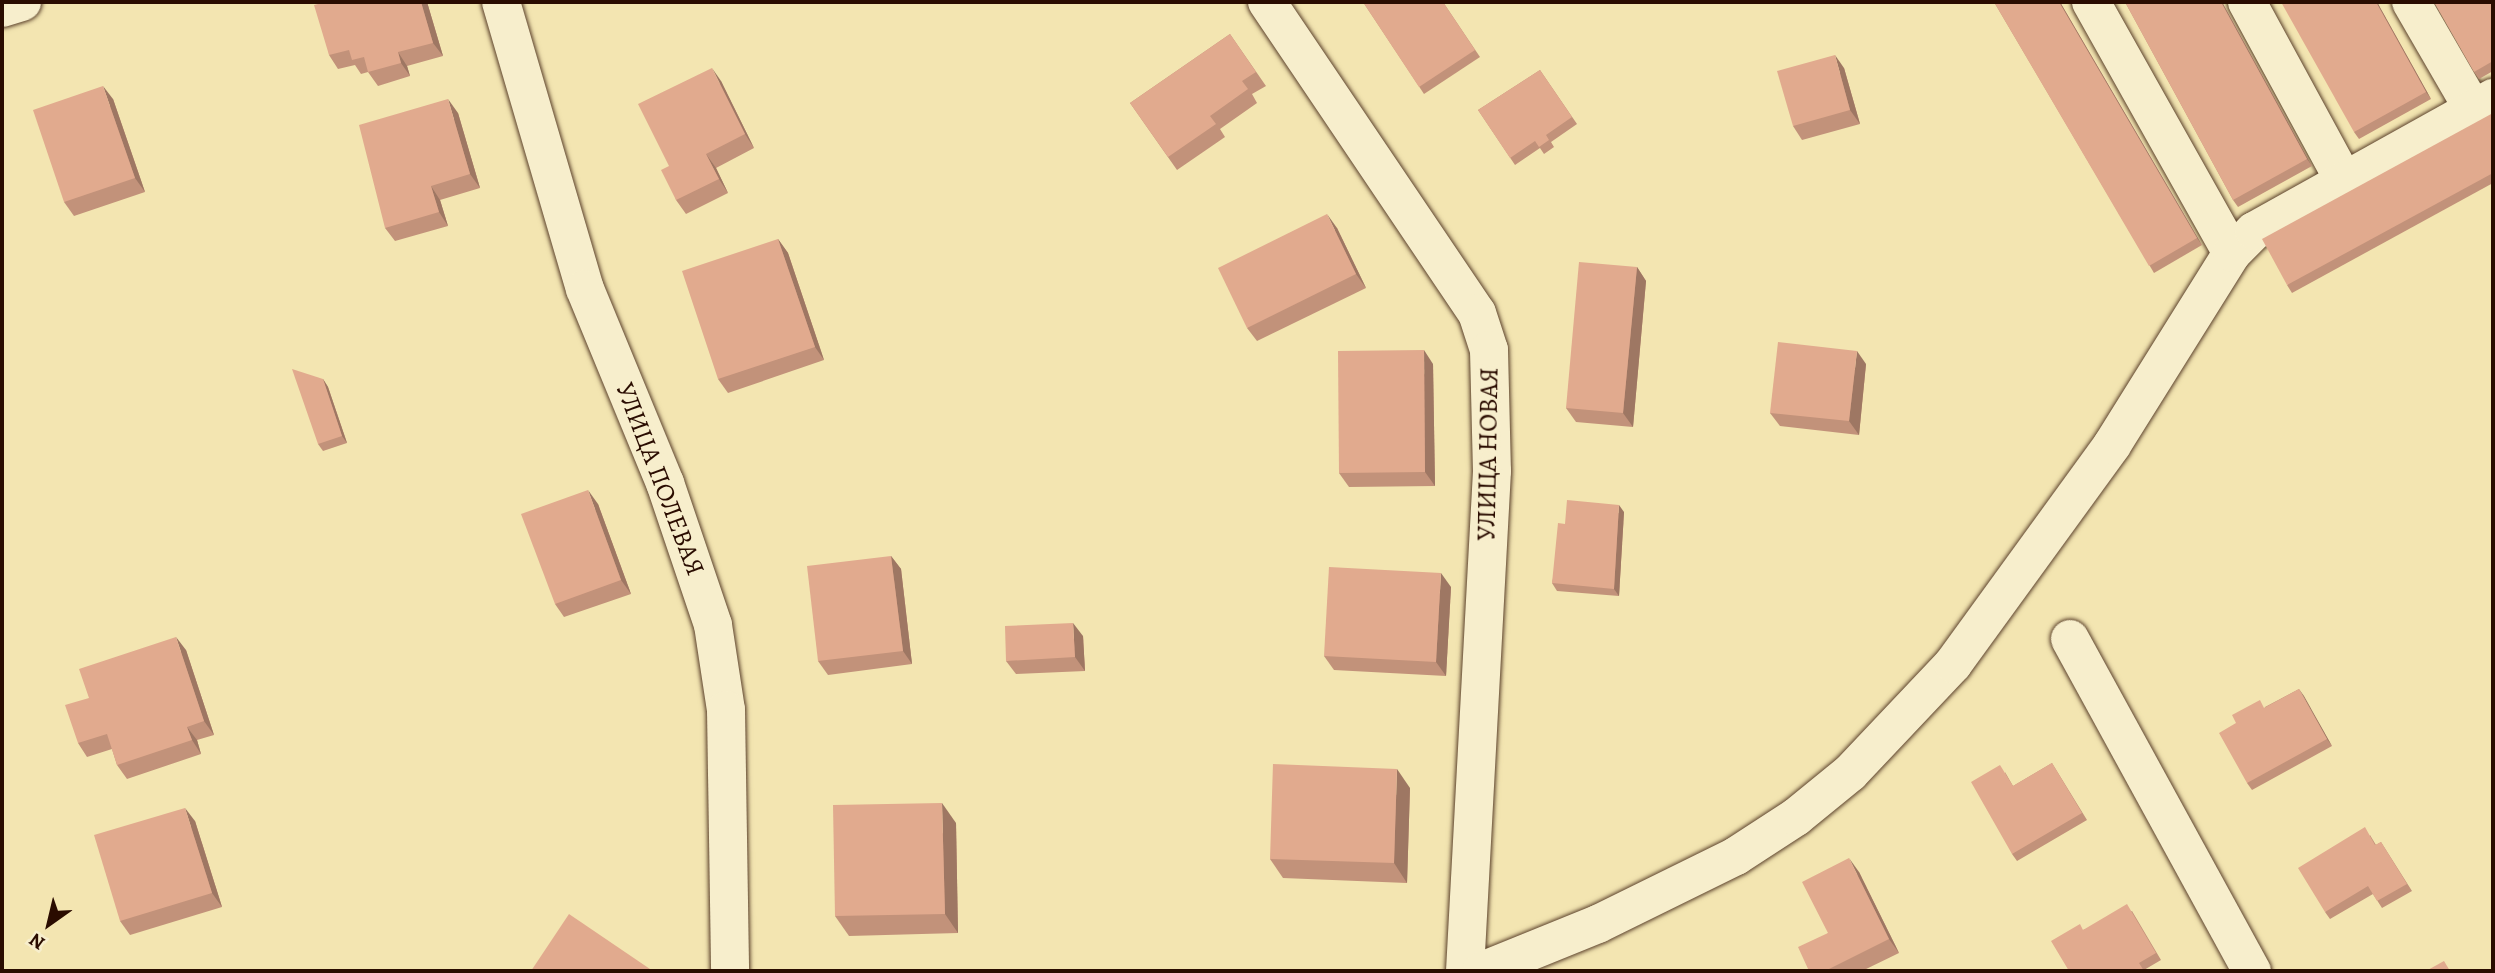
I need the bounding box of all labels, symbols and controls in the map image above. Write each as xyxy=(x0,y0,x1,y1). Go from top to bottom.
street label: УЛИЦА НОВАЯ xyxy=(1471,367,1505,541)
street label: УЛИЦА ПОЛЕВАЯ xyxy=(609,378,711,580)
north arrow xyxy=(14,889,84,959)
text: N xyxy=(24,927,50,956)

